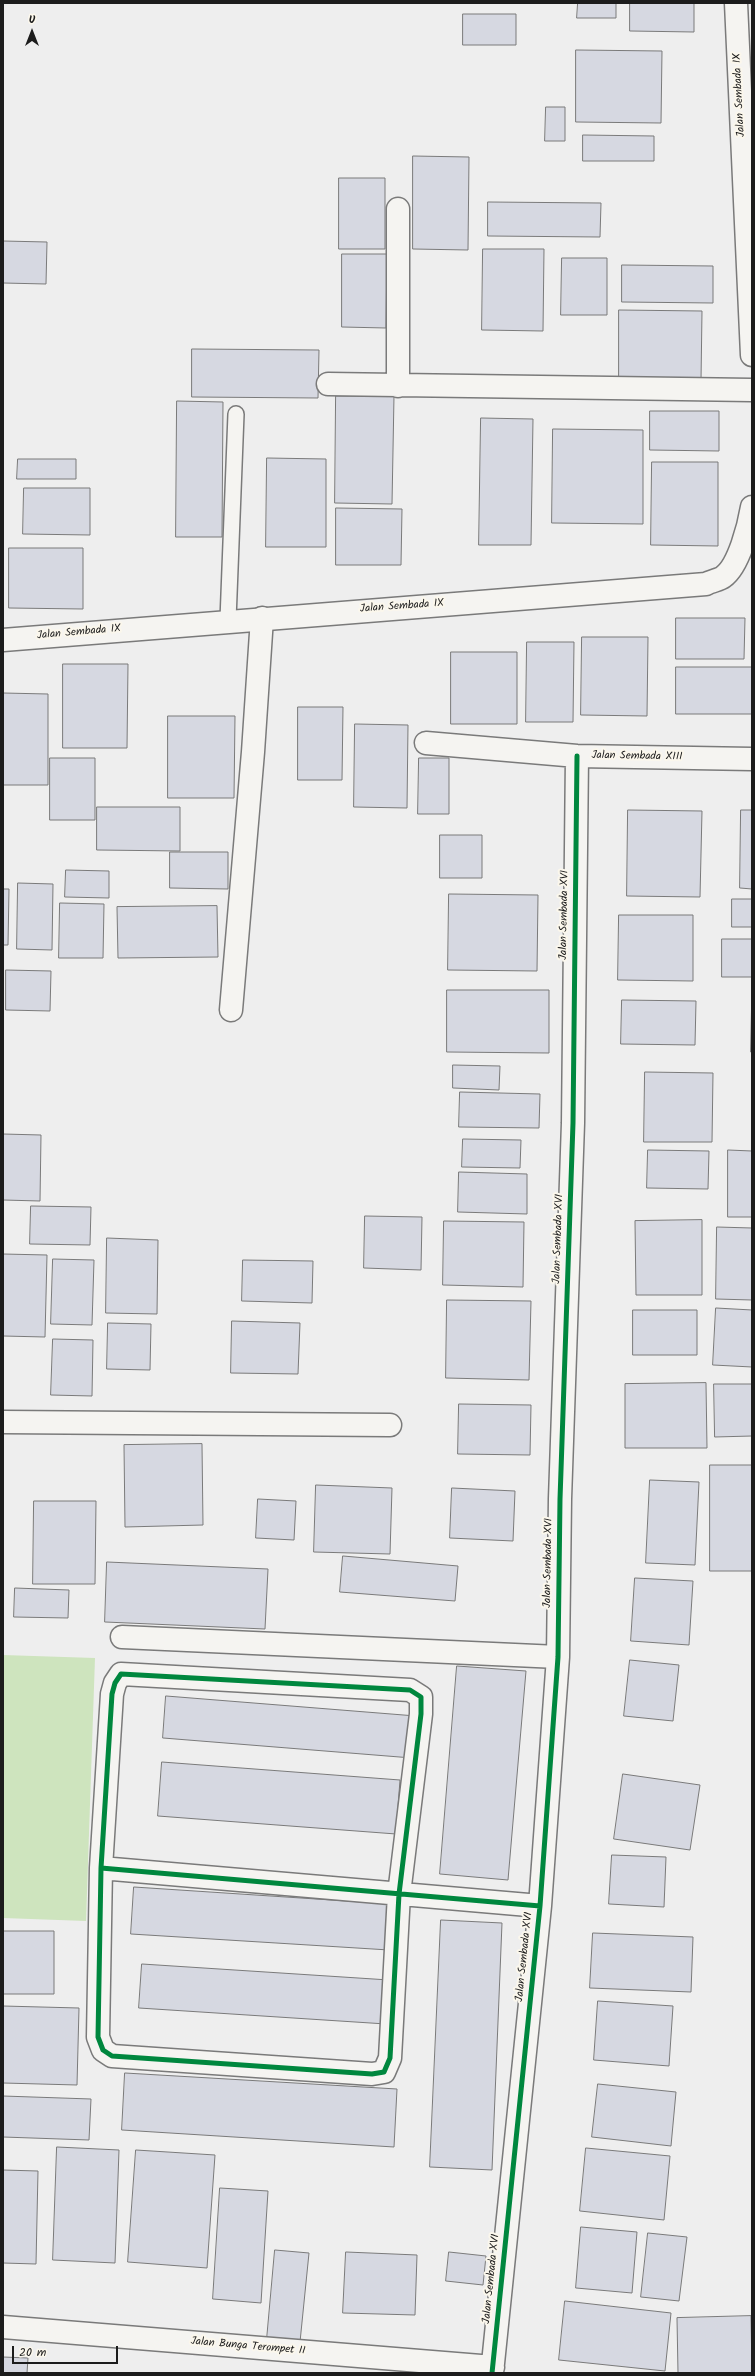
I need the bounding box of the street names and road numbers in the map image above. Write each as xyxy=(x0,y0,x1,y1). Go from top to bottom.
street label: Jalan Sembada IX xyxy=(731,53,749,137)
street label: Jalan Sembada IX xyxy=(360,597,444,617)
street label: Jalan Sembada IX xyxy=(36,623,122,643)
street label: Jalan Sembada XIII xyxy=(591,750,683,764)
street label: Jalan Sembada XVI xyxy=(558,870,572,960)
street label: Jalan Sembada XVI xyxy=(551,1194,567,1284)
street label: Jalan Sembada XVI xyxy=(542,1518,556,1608)
street label: Jalan Sembada XVI xyxy=(514,1912,536,2002)
street label: Jalan Sembada XVI xyxy=(481,2234,503,2324)
street label: Jalan Bunga Terompet II xyxy=(190,2335,306,2359)

